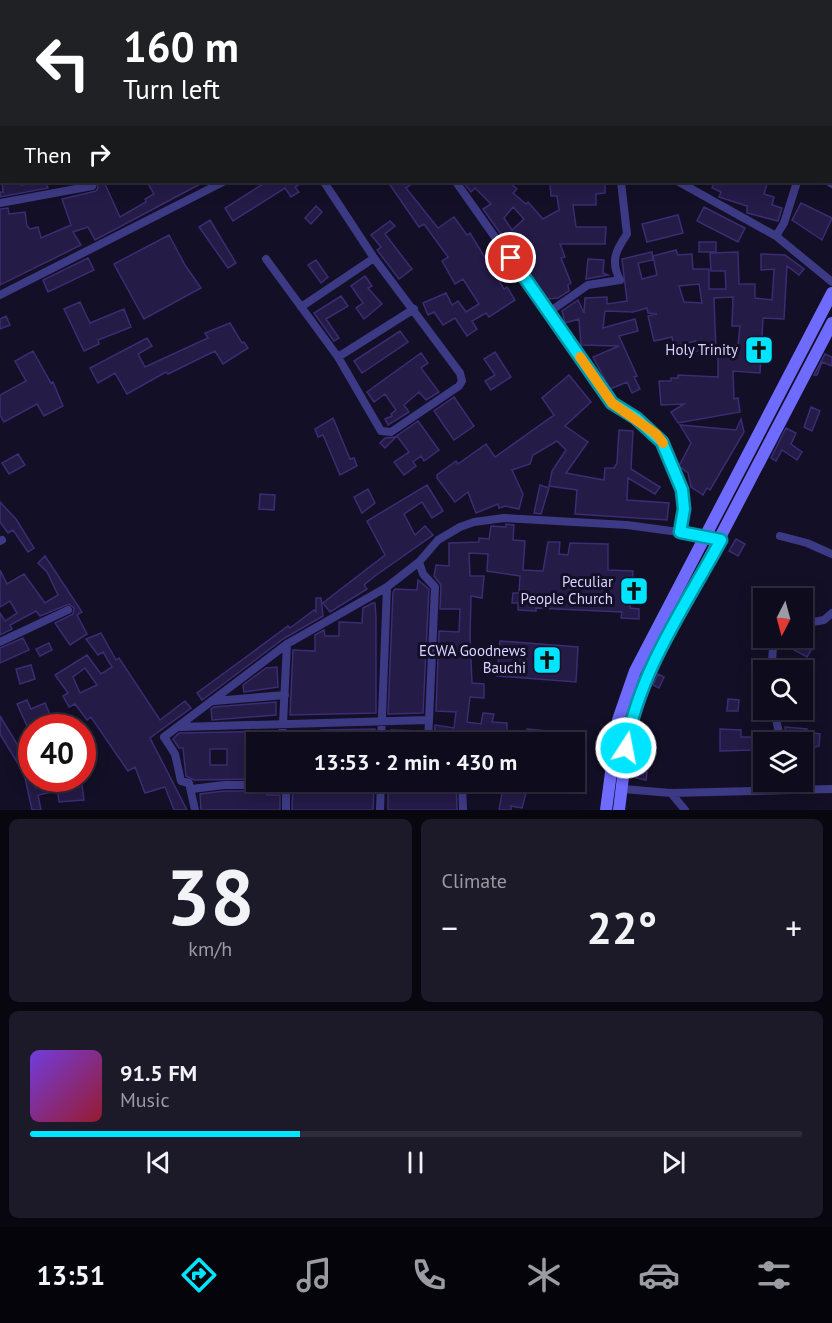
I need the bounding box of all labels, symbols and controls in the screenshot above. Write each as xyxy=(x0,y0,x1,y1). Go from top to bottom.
text: 160 m xyxy=(123,19,239,74)
icon: left xyxy=(24,24,102,102)
text: Turn left xyxy=(123,72,220,106)
icon: right xyxy=(83,138,116,171)
text: Then xyxy=(24,141,71,169)
pin xyxy=(485,232,536,283)
icon: arrive xyxy=(494,241,527,274)
church icon: Holy Trinity xyxy=(743,334,775,366)
place label: Holy Trinity xyxy=(665,340,738,359)
place label: Peculiar People Church xyxy=(521,572,613,608)
church icon: Peculiar People Church xyxy=(618,575,650,607)
north arrow xyxy=(753,588,813,648)
map controls xyxy=(753,588,813,792)
place label: ECWA Goodnews Bauchi xyxy=(419,641,526,677)
church icon: ECWA Goodnews Bauchi xyxy=(531,644,563,676)
button: search xyxy=(753,660,813,720)
speed limit sign: 40 xyxy=(18,714,96,792)
position arrow xyxy=(594,716,658,780)
button: layers xyxy=(753,732,813,792)
text: 13:53 · 2 min · 430 m xyxy=(314,748,517,776)
text: 38 xyxy=(166,846,254,947)
text: Climate xyxy=(442,868,507,894)
text: 22° xyxy=(586,898,657,956)
text: − xyxy=(442,906,458,949)
text: + xyxy=(785,906,802,949)
text: km/h xyxy=(188,936,232,962)
text: 91.5 FM xyxy=(120,1059,197,1087)
text: Music xyxy=(120,1087,169,1113)
icon: previous xyxy=(142,1146,175,1179)
icon: pause xyxy=(399,1146,432,1179)
icon: next xyxy=(657,1146,690,1179)
icon: directions xyxy=(178,1254,220,1296)
icon: music xyxy=(293,1254,335,1296)
icon: phone xyxy=(408,1254,450,1296)
icon: climate xyxy=(523,1254,565,1296)
icon: car xyxy=(638,1254,680,1296)
icon: filters xyxy=(753,1254,795,1296)
text: 13:51 xyxy=(37,1258,105,1292)

